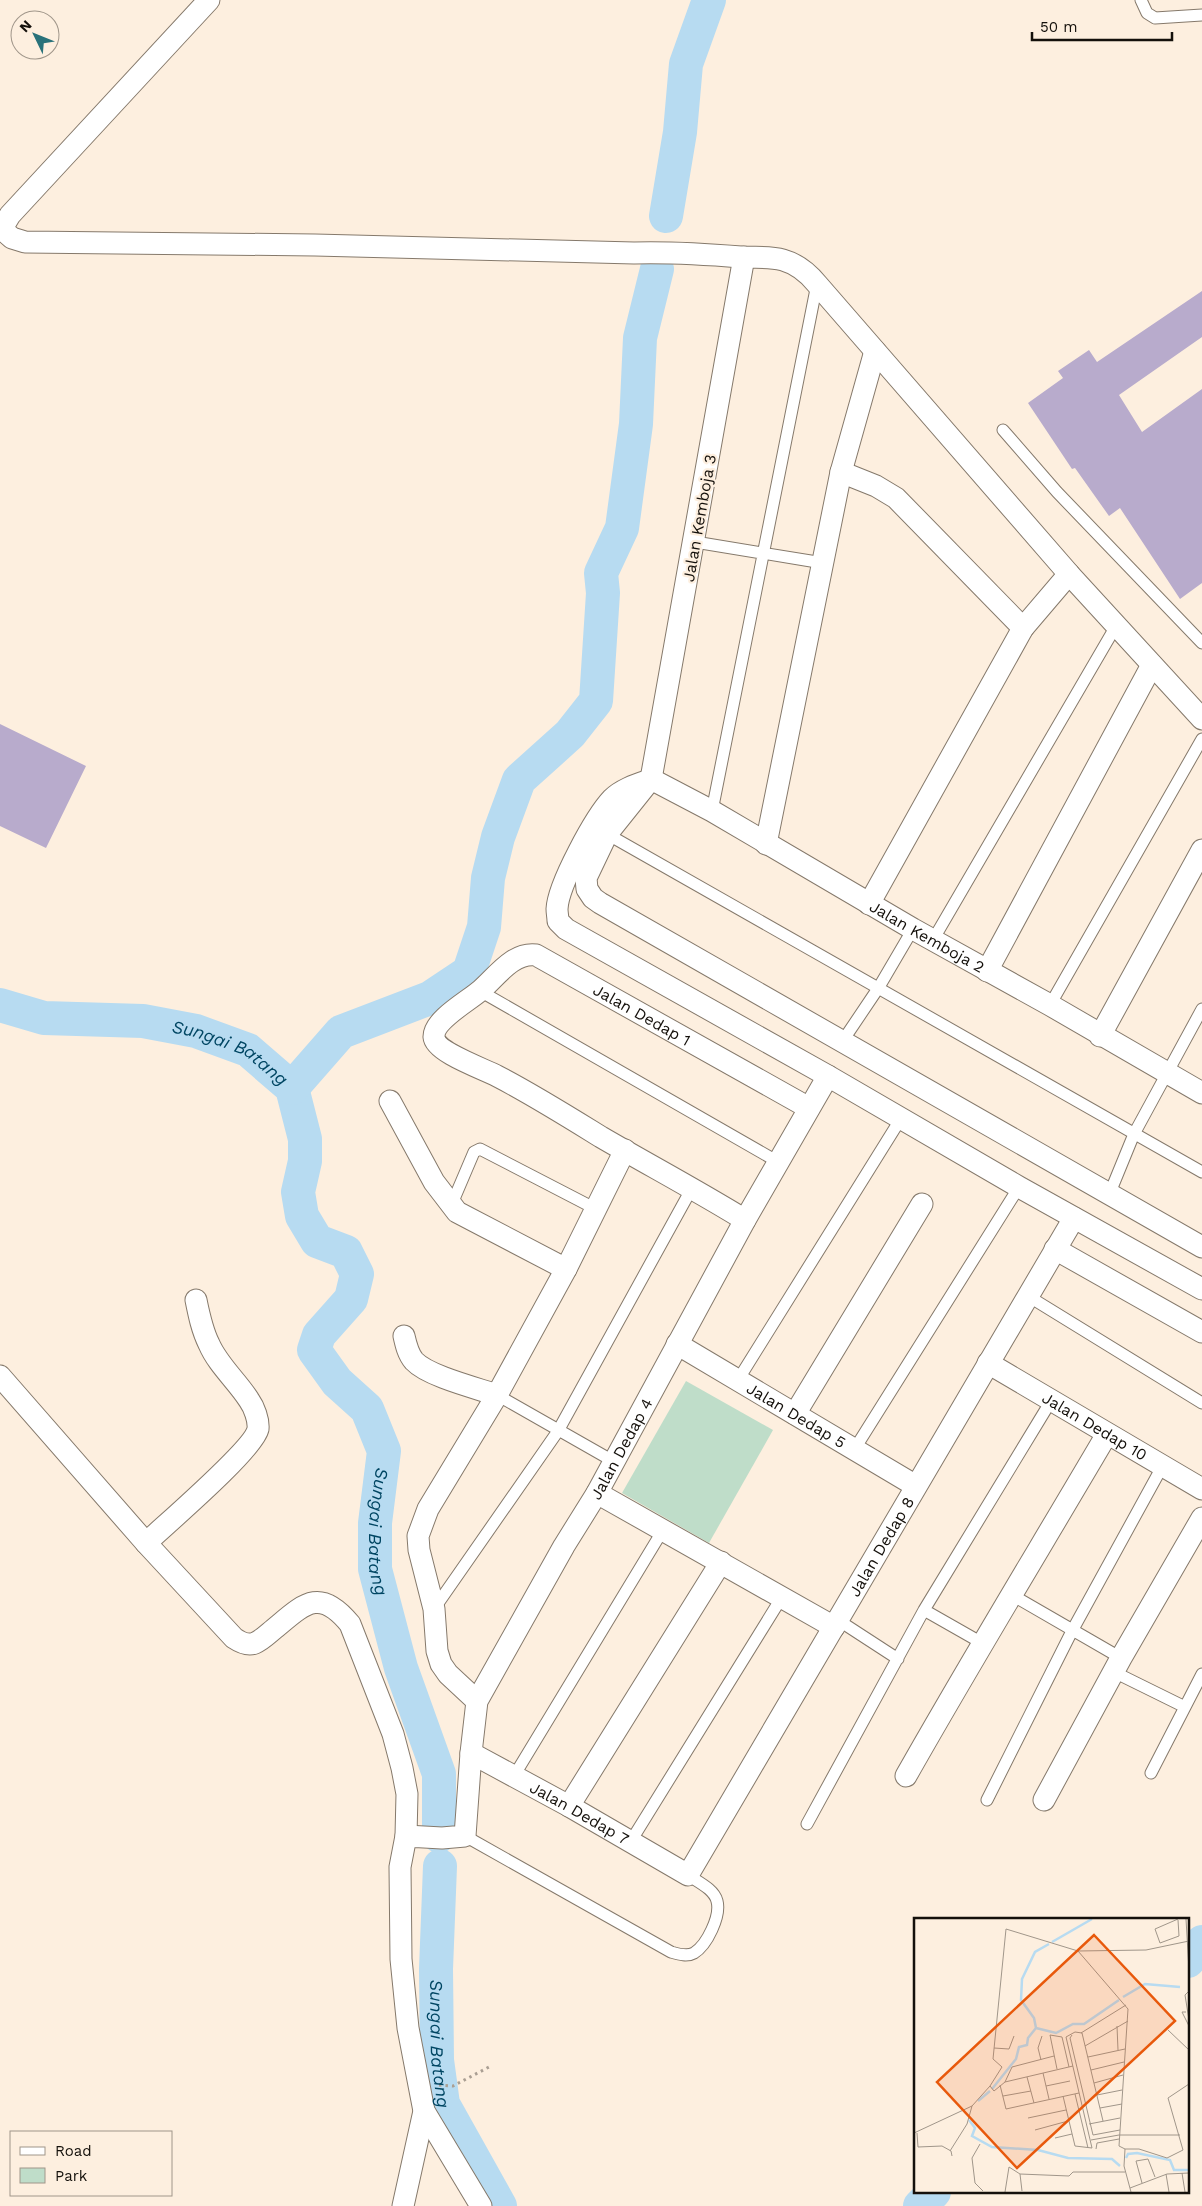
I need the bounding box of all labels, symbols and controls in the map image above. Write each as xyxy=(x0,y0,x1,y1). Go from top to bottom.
north arrow xyxy=(10,10,60,60)
scale bar xyxy=(1032,10,1172,42)
text: N xyxy=(16,17,35,35)
text: 50 m xyxy=(1040,18,1077,36)
street label: Jalan Kemboja 3 xyxy=(679,453,720,583)
street label: Jalan Kemboja 2 xyxy=(866,897,988,977)
street label: Jalan Dedap 1 xyxy=(590,980,694,1050)
water label: Sungai Batang xyxy=(170,1016,292,1090)
street label: Jalan Dedap 5 xyxy=(743,1379,849,1452)
street label: Jalan Dedap 10 xyxy=(1039,1388,1150,1465)
street label: Jalan Dedap 4 xyxy=(586,1395,657,1503)
water label: Sungai Batang xyxy=(365,1467,393,1598)
street label: Jalan Dedap 8 xyxy=(845,1493,918,1600)
street label: Jalan Dedap 7 xyxy=(527,1778,632,1849)
inset map xyxy=(914,1918,1190,2194)
water label: Sungai Batang xyxy=(426,1979,454,2109)
legend xyxy=(10,2131,172,2196)
text: Road xyxy=(55,2142,92,2160)
text: Park xyxy=(55,2167,88,2185)

